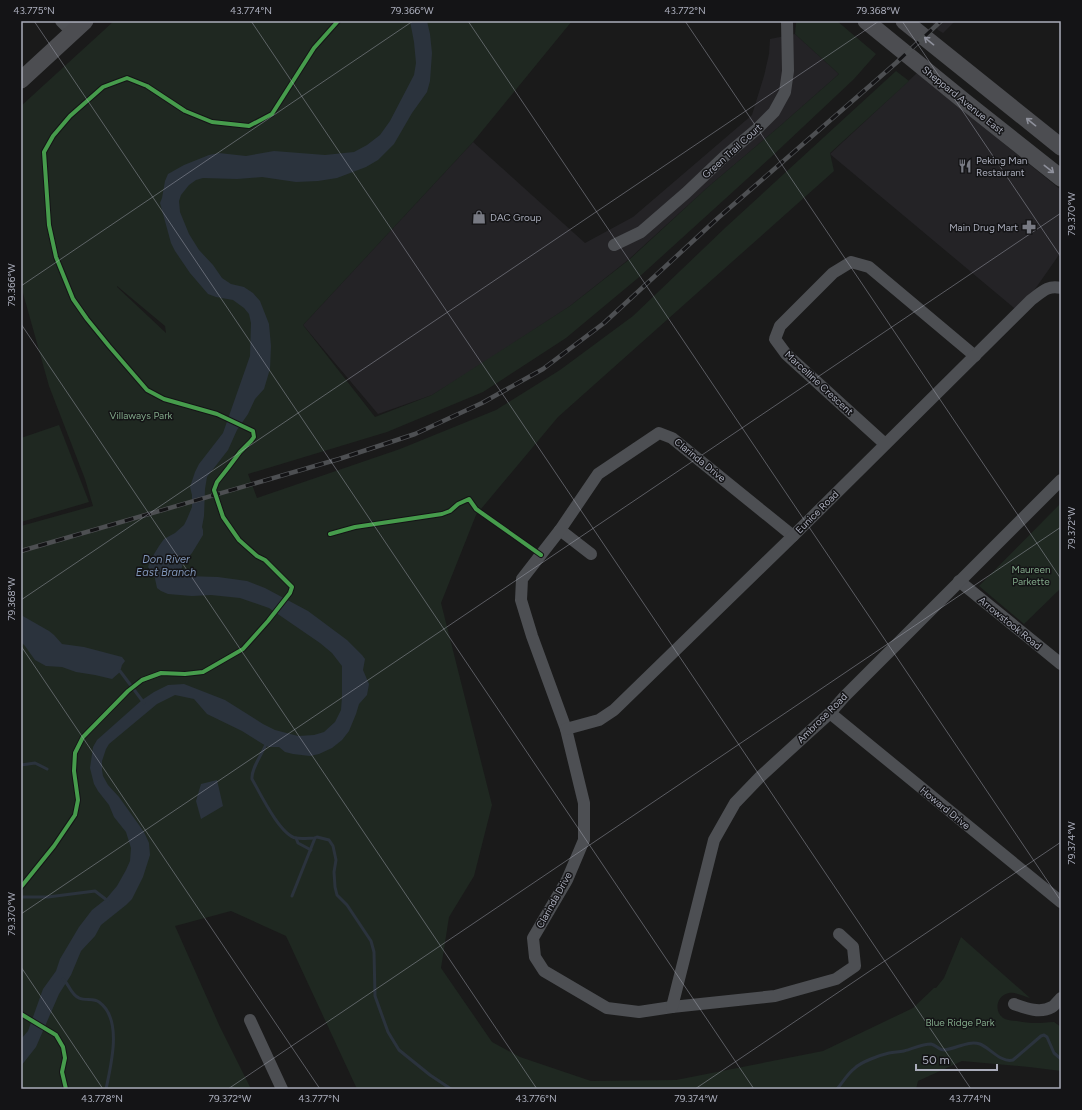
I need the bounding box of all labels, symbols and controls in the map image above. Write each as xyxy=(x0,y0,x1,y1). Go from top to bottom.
text: 43.775°N xyxy=(13,4,55,17)
text: 43.774°N xyxy=(230,4,272,17)
text: 79.366°W xyxy=(390,4,434,17)
text: 43.772°N xyxy=(664,4,706,17)
text: 79.368°W xyxy=(856,4,900,17)
one-way arrow xyxy=(924,37,935,46)
street label: Sheppard Avenue East xyxy=(919,63,1007,137)
one-way arrow xyxy=(1025,118,1036,127)
street label: Green Trail Court xyxy=(699,121,765,181)
place label: Peking Man Restaurant xyxy=(976,154,1028,179)
restaurant icon: Peking Man Restaurant xyxy=(957,158,973,174)
one-way arrow xyxy=(1044,164,1055,173)
text: 79.370°W xyxy=(1065,192,1078,236)
shop icon: DAC Group xyxy=(471,209,487,225)
place label: DAC Group xyxy=(490,211,541,224)
pharmacy icon: Main Drug Mart xyxy=(1021,219,1037,235)
place label: Main Drug Mart xyxy=(949,221,1018,234)
text: 79.366°W xyxy=(5,263,18,307)
street label: Marcelline Crescent xyxy=(782,348,856,418)
park label: Villaways Park xyxy=(110,409,173,422)
street label: Clarinda Drive xyxy=(672,435,729,485)
street label: Eunice Road xyxy=(793,488,841,536)
text: 79.372°W xyxy=(1065,506,1078,549)
water label: Don River East Branch xyxy=(136,553,196,579)
park label: Maureen Parkette xyxy=(1011,563,1051,588)
text: 79.368°W xyxy=(5,577,18,621)
street label: Arrowstook Road xyxy=(976,594,1044,652)
street label: Ambrose Road xyxy=(794,690,850,746)
street label: Howard Drive xyxy=(917,784,973,833)
text: 79.374°W xyxy=(1065,821,1078,865)
street label: Clarinda Drive xyxy=(533,869,575,930)
text: 79.370°W xyxy=(5,892,18,936)
park label: Blue Ridge Park xyxy=(925,1016,995,1029)
scale bar xyxy=(916,1046,997,1072)
text: 50 m xyxy=(922,1053,950,1067)
text: 43.778°N xyxy=(81,1092,123,1105)
text: 79.372°W xyxy=(209,1092,252,1105)
text: 43.777°N xyxy=(298,1092,340,1105)
text: 43.776°N xyxy=(515,1092,557,1105)
text: 79.374°W xyxy=(674,1092,718,1105)
text: 43.774°N xyxy=(949,1092,991,1105)

